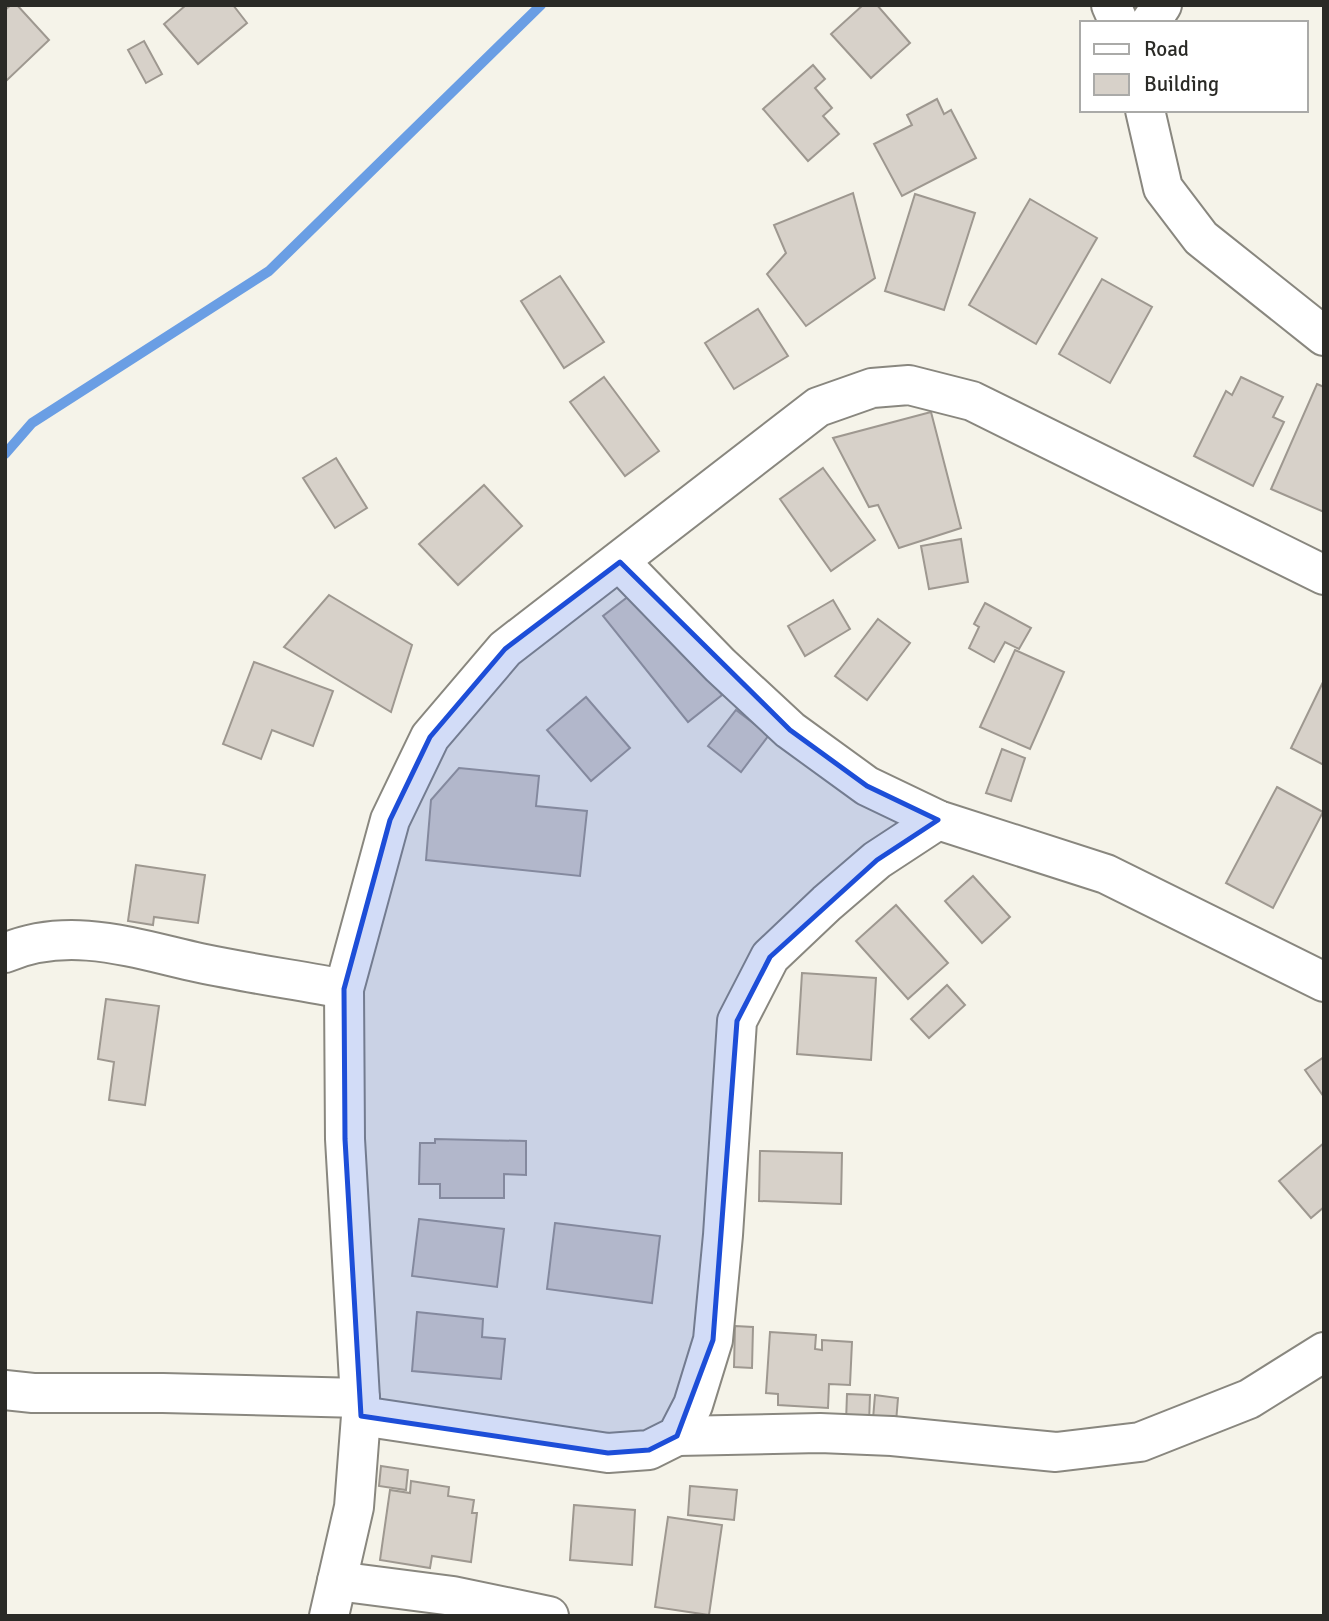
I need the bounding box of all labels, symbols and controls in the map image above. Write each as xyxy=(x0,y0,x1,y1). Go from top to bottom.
legend xyxy=(1080,21,1308,112)
text: Road xyxy=(1144,36,1189,62)
text: Building xyxy=(1144,71,1219,97)

